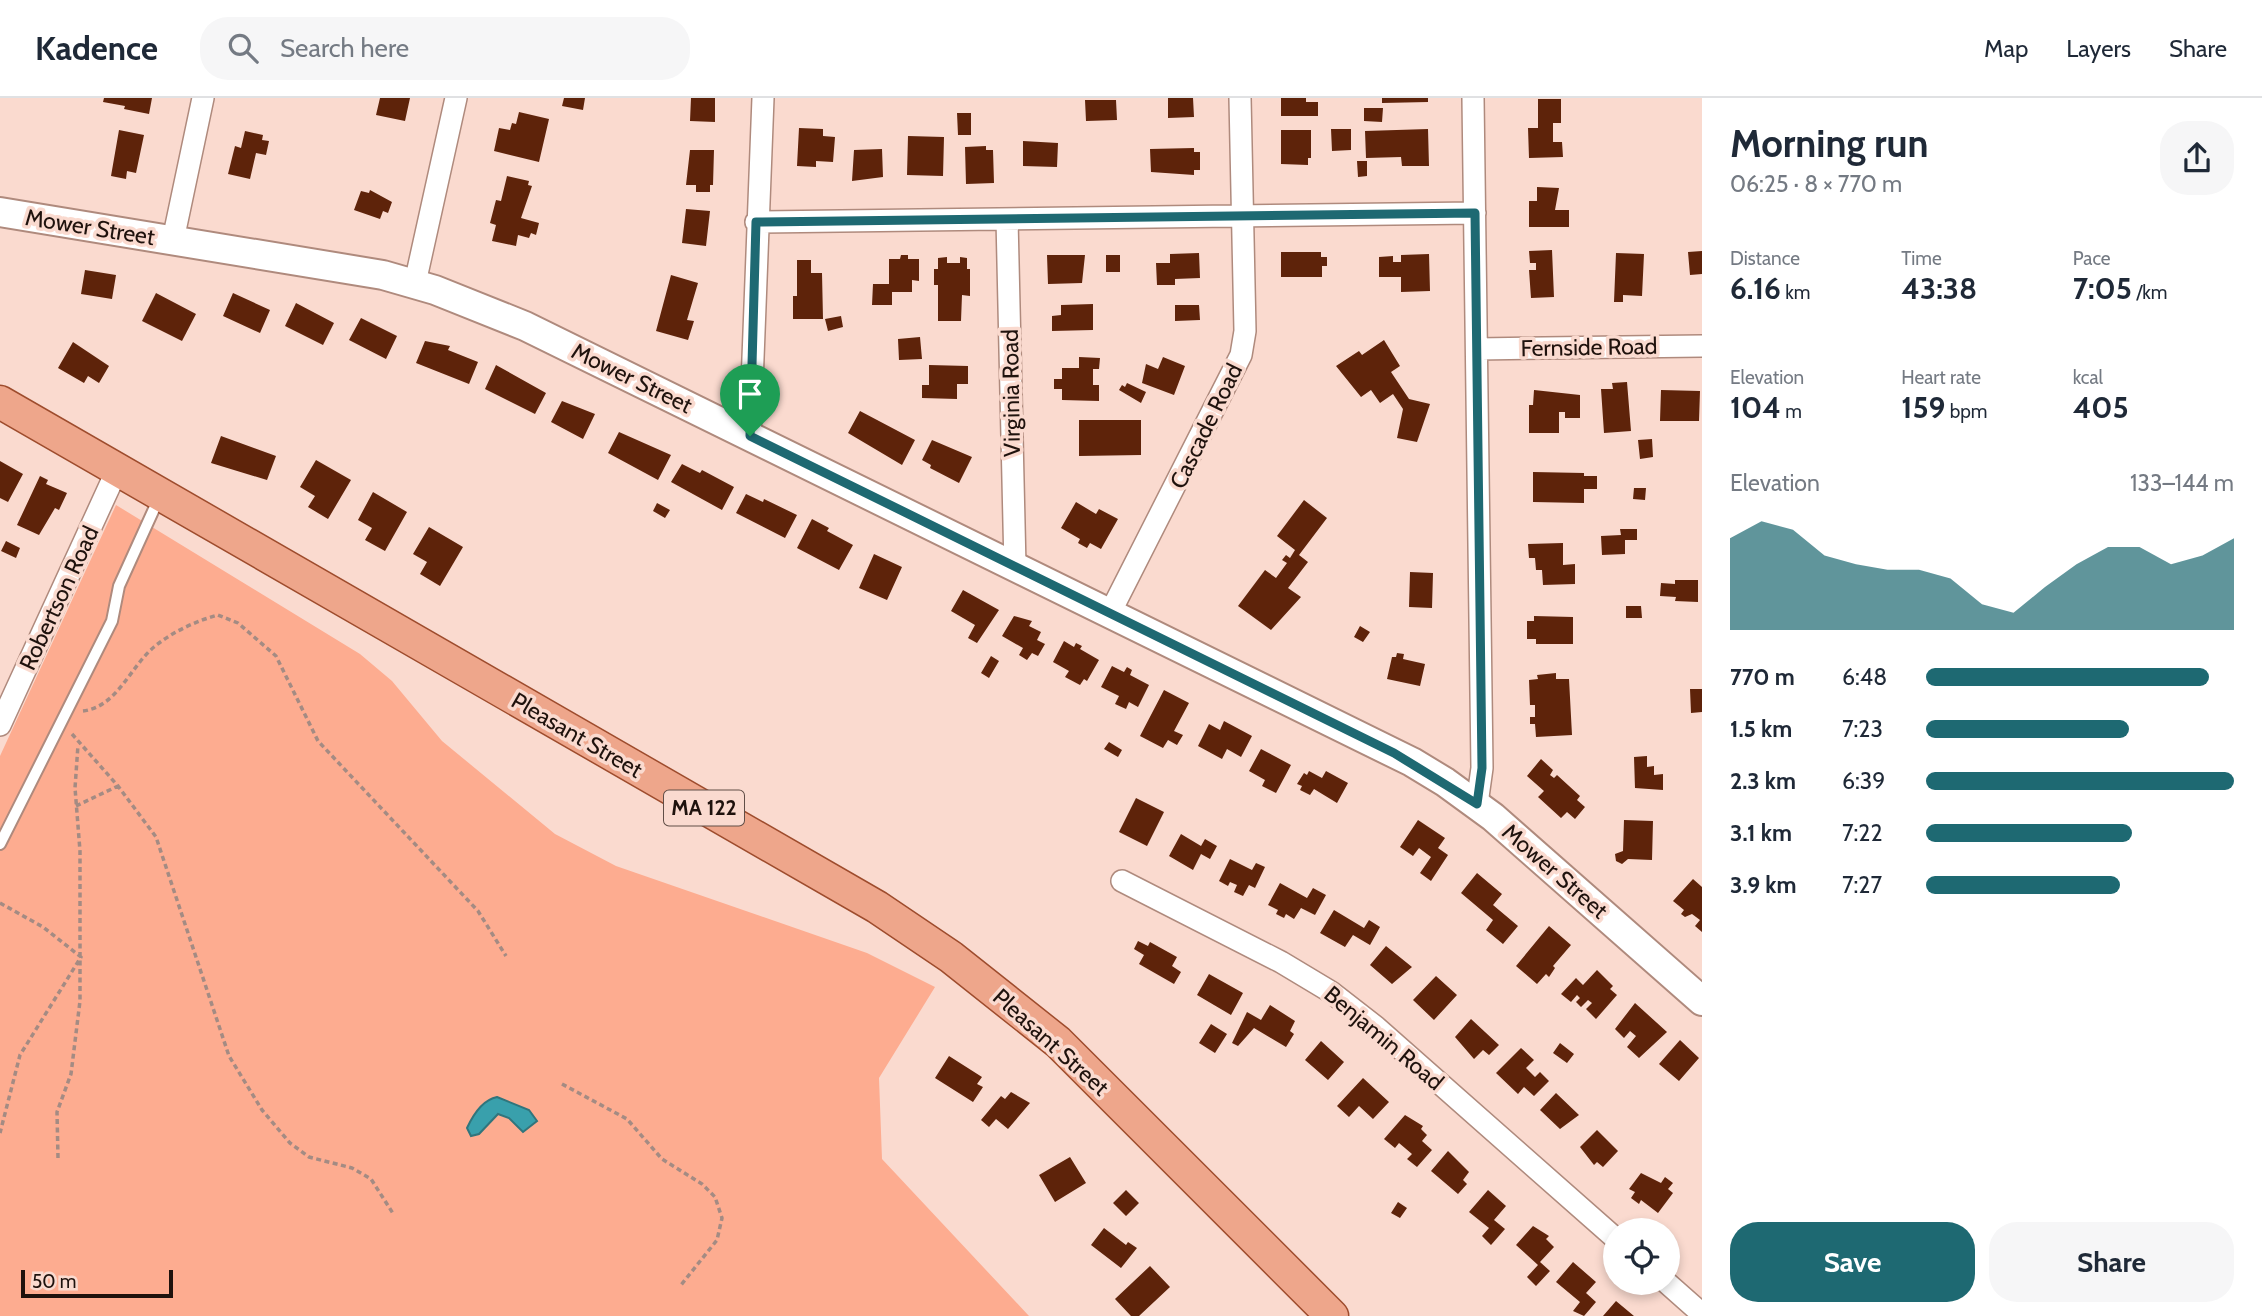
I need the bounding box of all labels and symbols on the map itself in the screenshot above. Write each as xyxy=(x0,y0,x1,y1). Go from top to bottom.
street label: Mower Street xyxy=(23,203,157,251)
street label: Virginia Road xyxy=(996,329,1026,457)
street label: Fernside Road xyxy=(1520,332,1658,362)
street label: Mower Street xyxy=(567,337,697,419)
street label: Cascade Road xyxy=(1164,359,1248,493)
pin xyxy=(720,364,780,436)
street label: Robertson Road xyxy=(13,522,105,674)
street label: Pleasant Street xyxy=(507,686,648,784)
road number: MA 122 xyxy=(664,790,744,826)
street label: Mower Street xyxy=(1496,818,1614,925)
street label: Benjamin Road xyxy=(1319,980,1449,1096)
street label: Pleasant Street xyxy=(987,983,1115,1102)
scale bar xyxy=(21,1267,173,1299)

